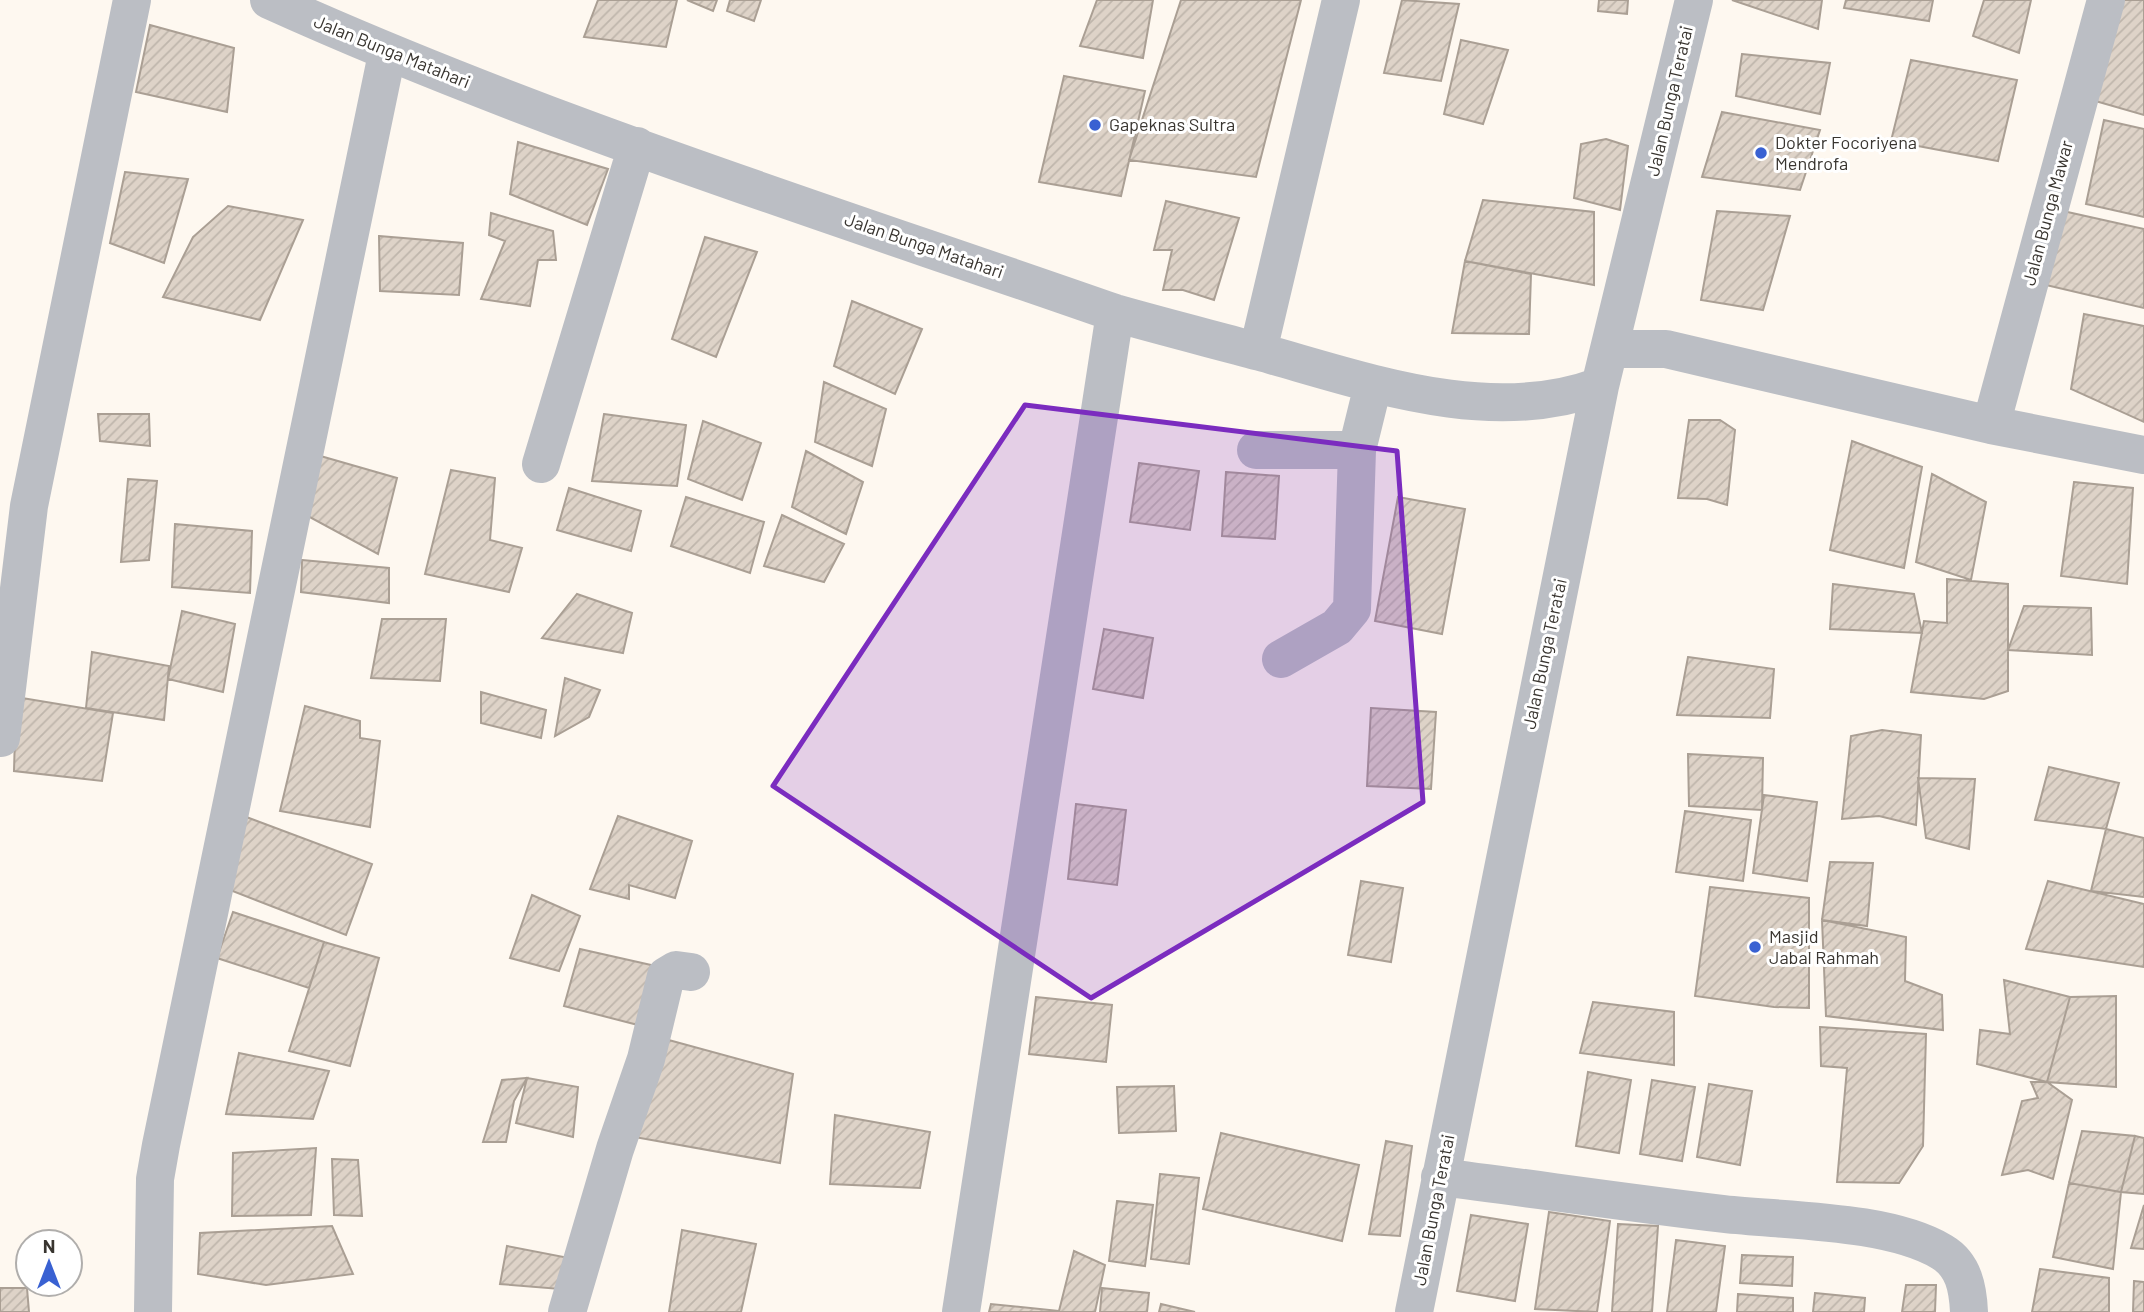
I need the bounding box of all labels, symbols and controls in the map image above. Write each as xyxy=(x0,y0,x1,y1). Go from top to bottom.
street label: Jalan Bunga Matahari xyxy=(311,10,474,93)
street label: Jalan Bunga Teratai xyxy=(1641,23,1697,178)
place label: Gapeknas Sultra xyxy=(1109,113,1235,135)
marker: Gapeknas Sultra xyxy=(1087,117,1103,133)
place label: Dokter Focoriyena Mendrofa xyxy=(1775,131,1917,174)
street label: Jalan Bunga Mawar xyxy=(2017,137,2077,288)
marker: Dokter Focoriyena Mendrofa xyxy=(1753,145,1769,161)
street label: Jalan Bunga Matahari xyxy=(842,207,1007,283)
street label: Jalan Bunga Teratai xyxy=(1517,576,1571,731)
place label: Masjid Jabal Rahmah xyxy=(1769,925,1879,968)
marker: Masjid Jabal Rahmah xyxy=(1747,939,1763,955)
street label: Jalan Bunga Teratai xyxy=(1408,1132,1458,1287)
north arrow xyxy=(14,1228,84,1298)
text: N xyxy=(43,1234,55,1257)

